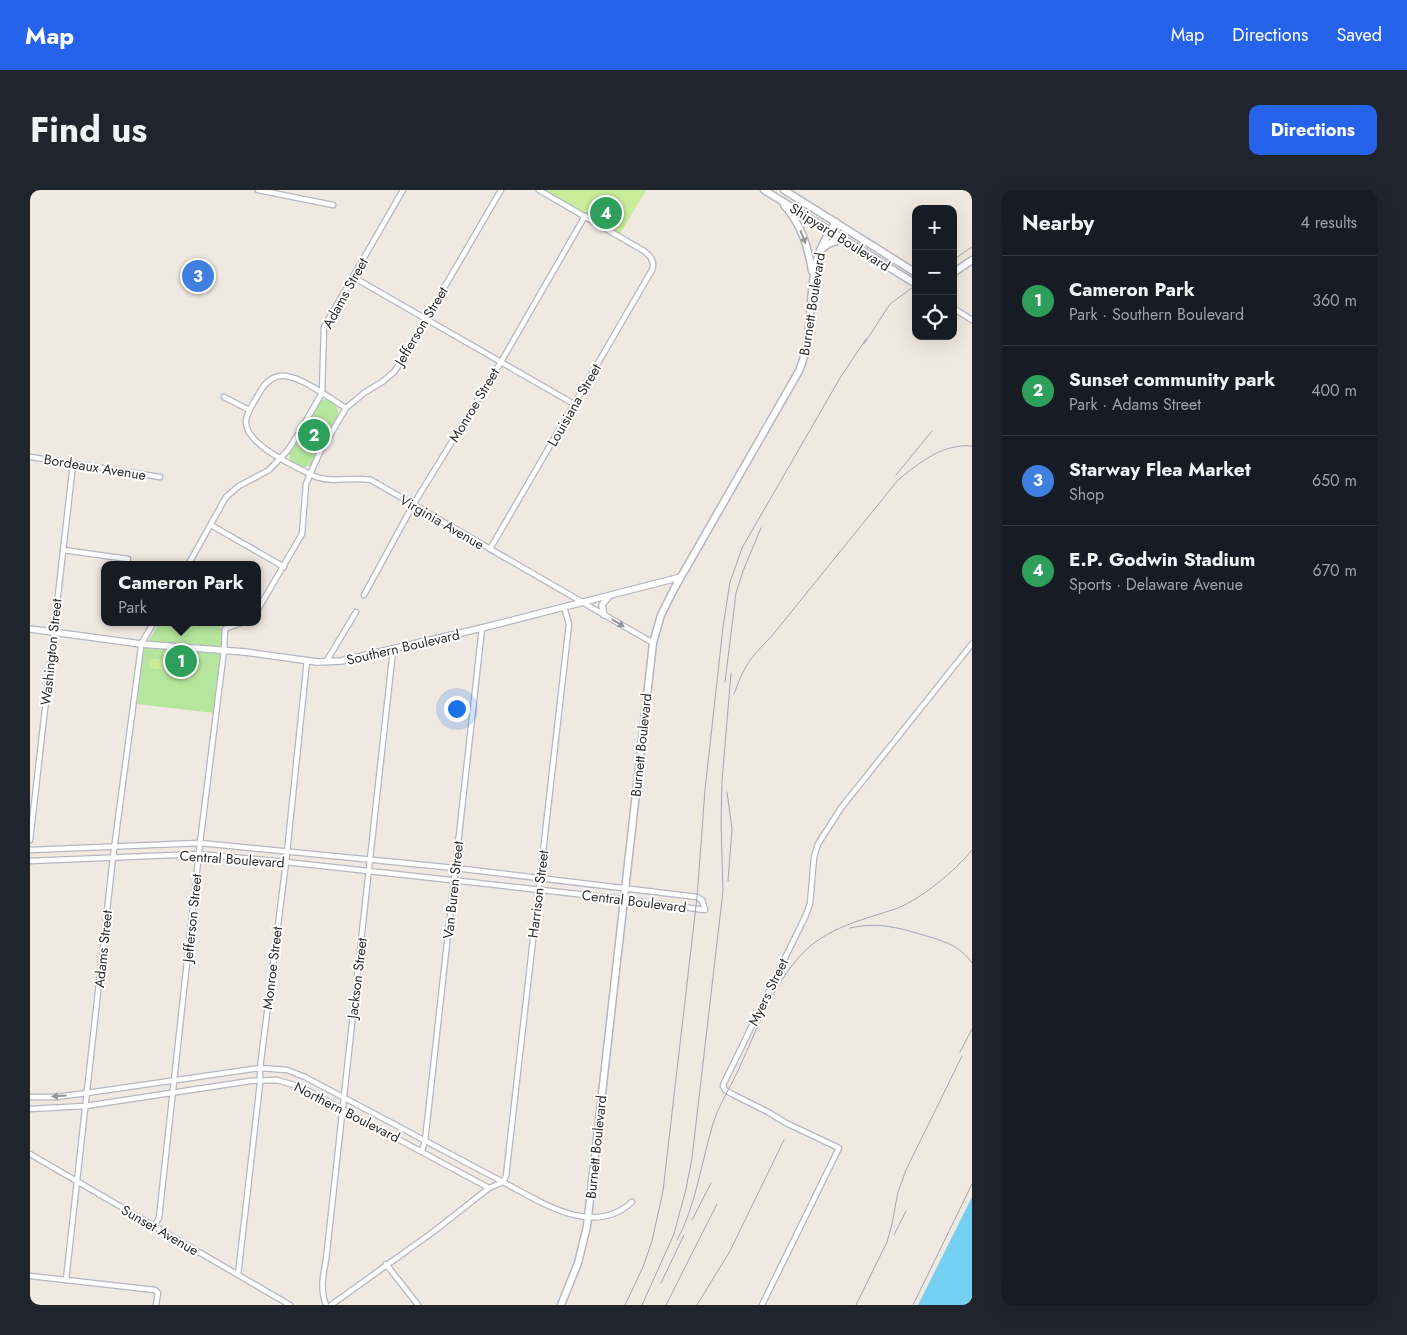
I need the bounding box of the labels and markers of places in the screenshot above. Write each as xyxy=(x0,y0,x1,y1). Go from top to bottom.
pin: 4 xyxy=(590,194,622,232)
pin: 3 xyxy=(182,257,214,295)
pin: 2 xyxy=(298,416,330,454)
pin: 1 xyxy=(165,642,197,680)

